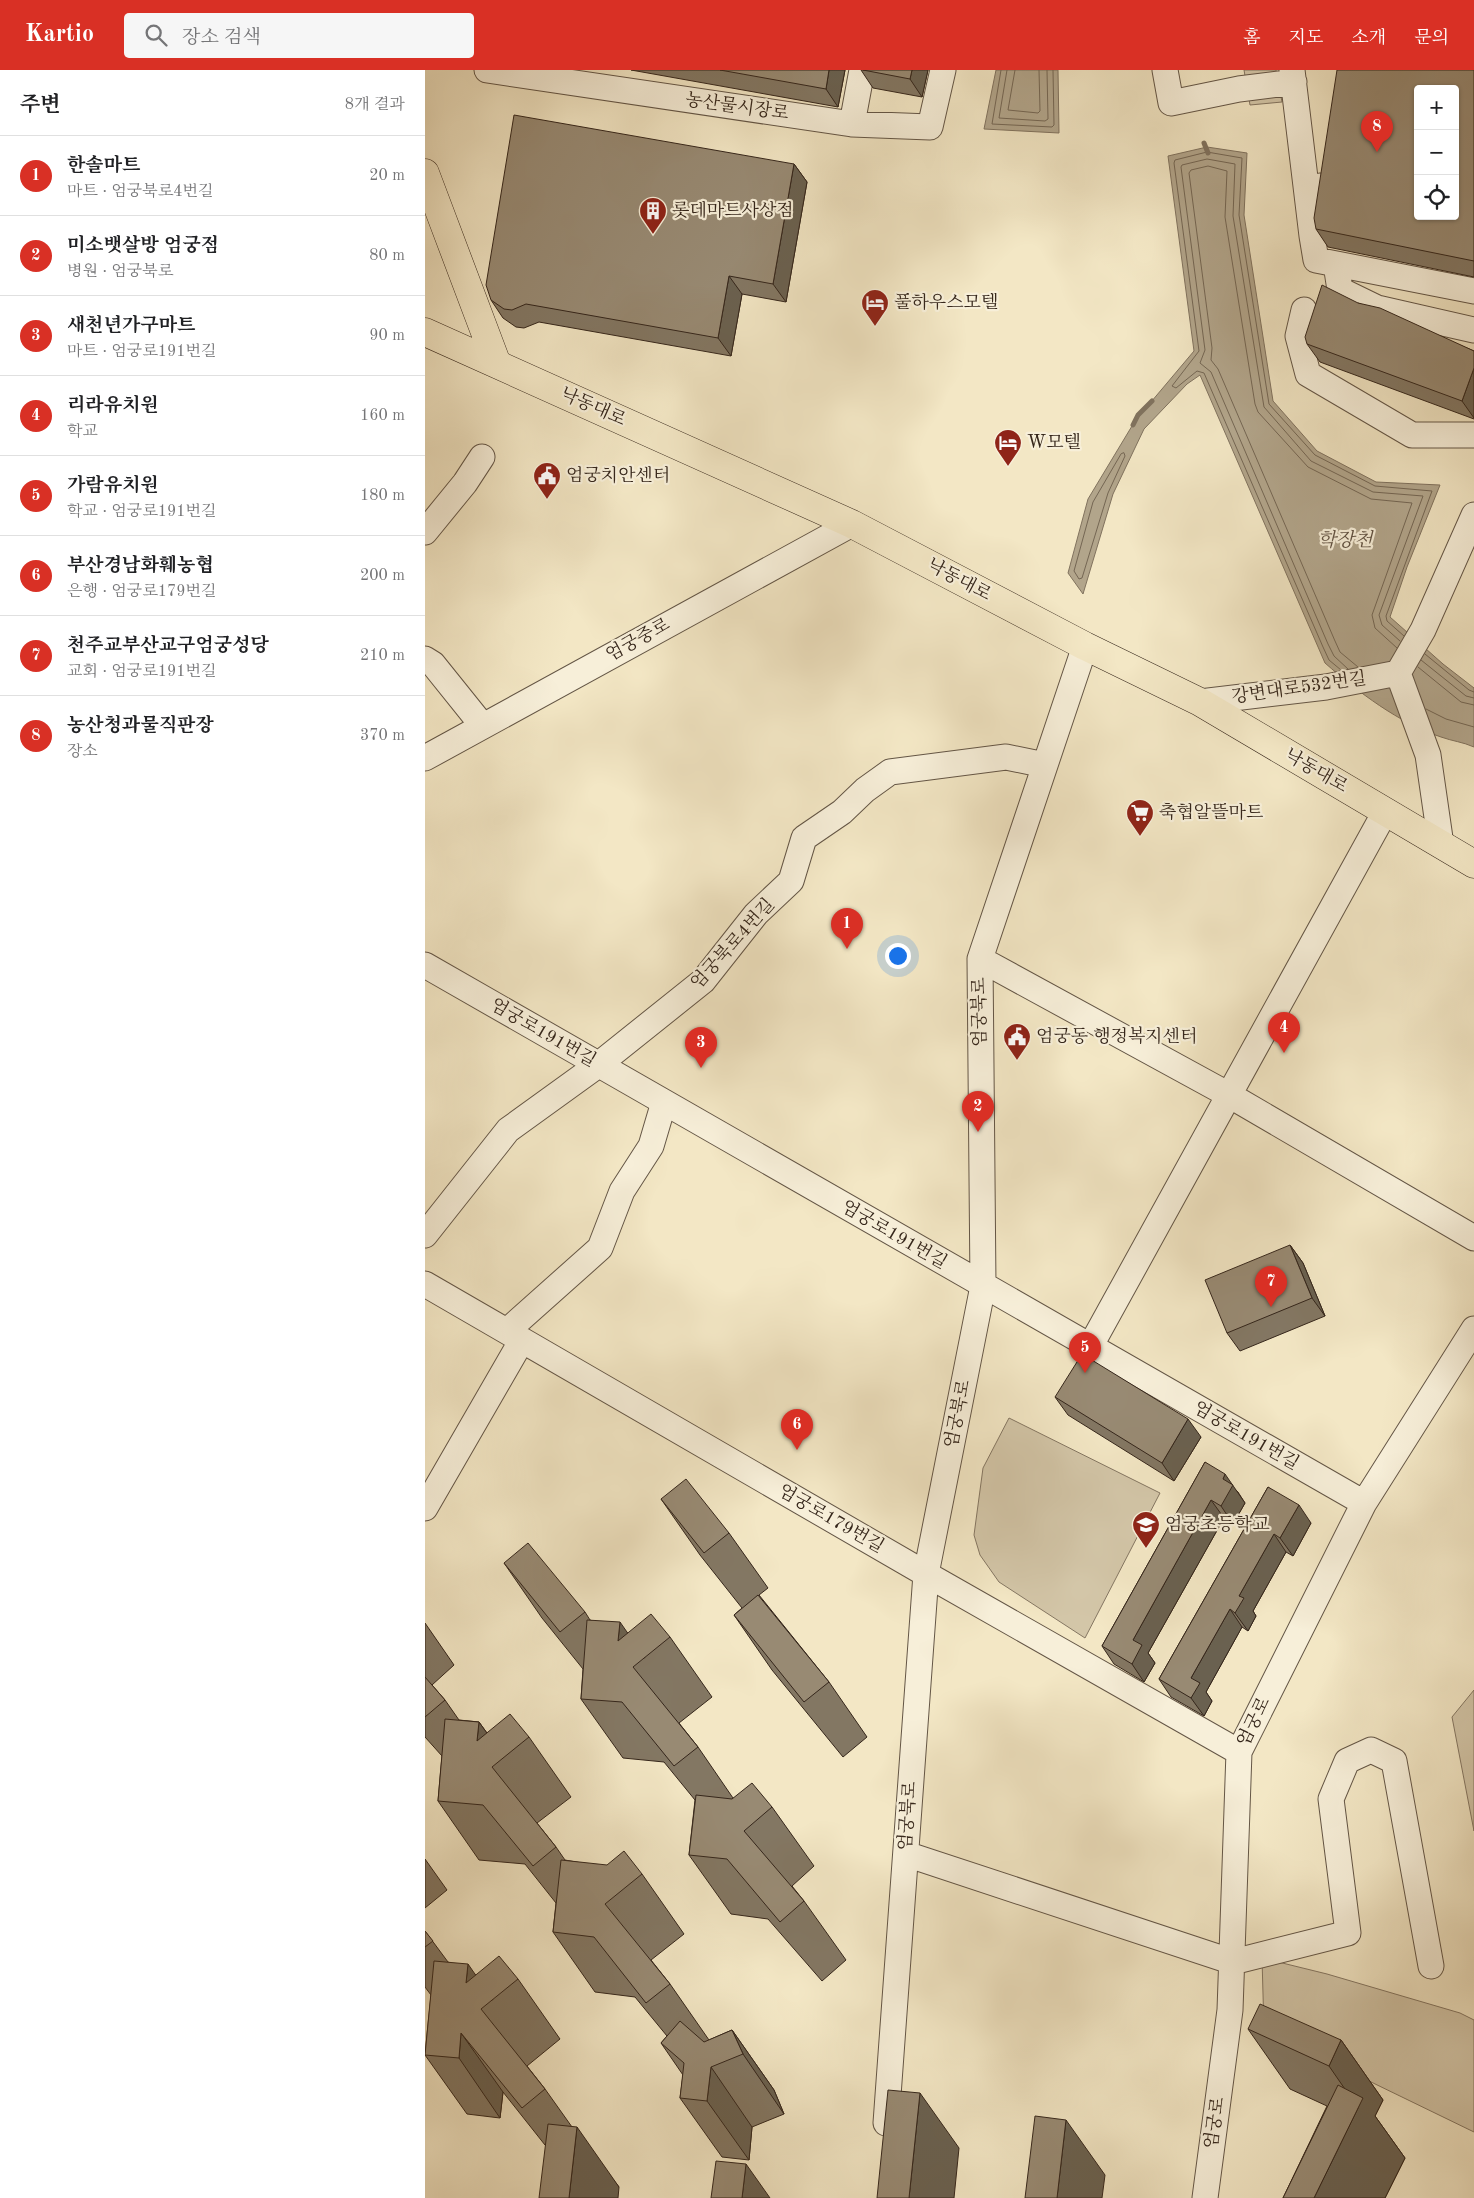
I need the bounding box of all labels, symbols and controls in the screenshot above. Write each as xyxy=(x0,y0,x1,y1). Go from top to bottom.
search box xyxy=(124,13,474,58)
icon: search xyxy=(142,21,170,49)
text: Kartio xyxy=(25,23,94,47)
text: 장소 검색 xyxy=(182,29,261,48)
text: 홈 xyxy=(1243,29,1261,47)
text: 지도 xyxy=(1289,29,1323,47)
text: 소개 xyxy=(1351,29,1386,47)
text: 문의 xyxy=(1414,29,1449,47)
map controls xyxy=(1414,85,1459,220)
button: + xyxy=(1414,85,1459,130)
street label: 농산물시장로 xyxy=(684,90,790,123)
text: 주변 xyxy=(20,95,61,116)
text: 8개 결과 xyxy=(345,97,405,113)
pin: 8 xyxy=(1361,111,1393,152)
button: − xyxy=(1414,130,1459,175)
text: 한솔마트 xyxy=(67,157,140,176)
text: 1 xyxy=(31,168,41,184)
text: 20 m xyxy=(369,168,405,184)
button: locate xyxy=(1414,175,1459,220)
text: 마트 · 엄궁북로4번길 xyxy=(67,184,213,200)
building icon: 롯데마트사상점 xyxy=(638,196,668,235)
place label: 롯데마트사상점 xyxy=(672,201,794,220)
text: 미소뱃살방 엄궁점 xyxy=(67,237,219,256)
text: 2 xyxy=(31,248,41,264)
text: 80 m xyxy=(369,248,405,264)
text: 병원 · 엄궁북로 xyxy=(67,264,173,280)
hotel icon: 풀하우스모텔 xyxy=(860,288,890,327)
place label: 풀하우스모텔 xyxy=(894,292,998,312)
text: 새천년가구마트 xyxy=(67,317,195,336)
text: 3 xyxy=(31,328,41,344)
text: 90 m xyxy=(369,328,405,344)
text: 마트 · 엄궁로191번길 xyxy=(67,344,216,360)
street label: 낙동대로 xyxy=(558,384,629,429)
text: 리라유치원 xyxy=(67,397,159,416)
text: 4 xyxy=(31,408,41,424)
text: 160 m xyxy=(360,408,405,424)
text: 학교 xyxy=(67,424,98,440)
hotel icon: W모텔 xyxy=(993,428,1023,467)
place label: W모텔 xyxy=(1027,433,1081,452)
public building icon: 엄궁치안센터 xyxy=(532,461,562,500)
place label: 엄궁치안센터 xyxy=(566,466,670,485)
text: 가람유치원 xyxy=(67,477,159,496)
text: 5 xyxy=(31,488,41,504)
text: 180 m xyxy=(360,488,405,504)
text: 학교 · 엄궁로191번길 xyxy=(67,504,216,520)
water label: 학장천 xyxy=(1317,529,1374,551)
street label: 낙동대로 xyxy=(924,555,994,604)
text: 부산경남화훼농협 xyxy=(67,557,214,576)
text: 6 xyxy=(31,568,41,584)
text: 200 m xyxy=(360,568,405,584)
text: 은행 · 엄궁로179번길 xyxy=(67,584,216,600)
street label: 엄궁중로 xyxy=(603,614,673,665)
text: 천주교부산교구엄궁성당 xyxy=(67,637,269,656)
text: 7 xyxy=(31,648,41,664)
text: 210 m xyxy=(360,648,405,664)
text: 교회 · 엄궁로191번길 xyxy=(67,664,216,680)
street label: 강변대로532번길 xyxy=(1230,669,1367,706)
text: 농산청과물직판장 xyxy=(67,717,214,736)
text: 8 xyxy=(31,728,41,744)
text: 370 m xyxy=(360,728,405,744)
text: 장소 xyxy=(67,744,98,760)
street label: 낙동대로 xyxy=(1281,745,1351,796)
supermarket icon: 축협알뜰마트 xyxy=(1125,798,1155,837)
place label: 축협알뜰마트 xyxy=(1159,802,1264,822)
street label: 엄궁북로4번길 xyxy=(686,894,778,993)
pin: 1 xyxy=(831,908,863,949)
your location xyxy=(885,943,911,969)
street label: 엄궁북로 xyxy=(968,977,990,1047)
street label: 엄궁로191번길 xyxy=(487,995,599,1070)
pin: 4 xyxy=(1268,1012,1300,1053)
public building icon: 엄궁동 행정복지센터 xyxy=(1002,1022,1032,1061)
place label: 엄궁동 행정복지센터 xyxy=(1036,1026,1198,1046)
pin: 3 xyxy=(685,1027,717,1068)
pin: 2 xyxy=(962,1091,994,1132)
street label: 엄궁로191번길 xyxy=(838,1197,950,1272)
pin: 7 xyxy=(1255,1266,1287,1307)
pin: 5 xyxy=(1069,1332,1101,1373)
street label: 엄궁북로 xyxy=(941,1378,973,1450)
street label: 엄궁로191번길 xyxy=(1190,1398,1302,1473)
pin: 6 xyxy=(781,1409,813,1450)
street label: 엄궁로179번길 xyxy=(775,1481,887,1556)
school or university icon: 엄궁초등학교 xyxy=(1131,1510,1161,1549)
place label: 엄궁초등학교 xyxy=(1165,1515,1270,1534)
street label: 엄궁로 xyxy=(1234,1694,1274,1749)
street label: 엄궁북로 xyxy=(895,1781,919,1851)
street label: 엄궁로 xyxy=(1201,2096,1228,2150)

